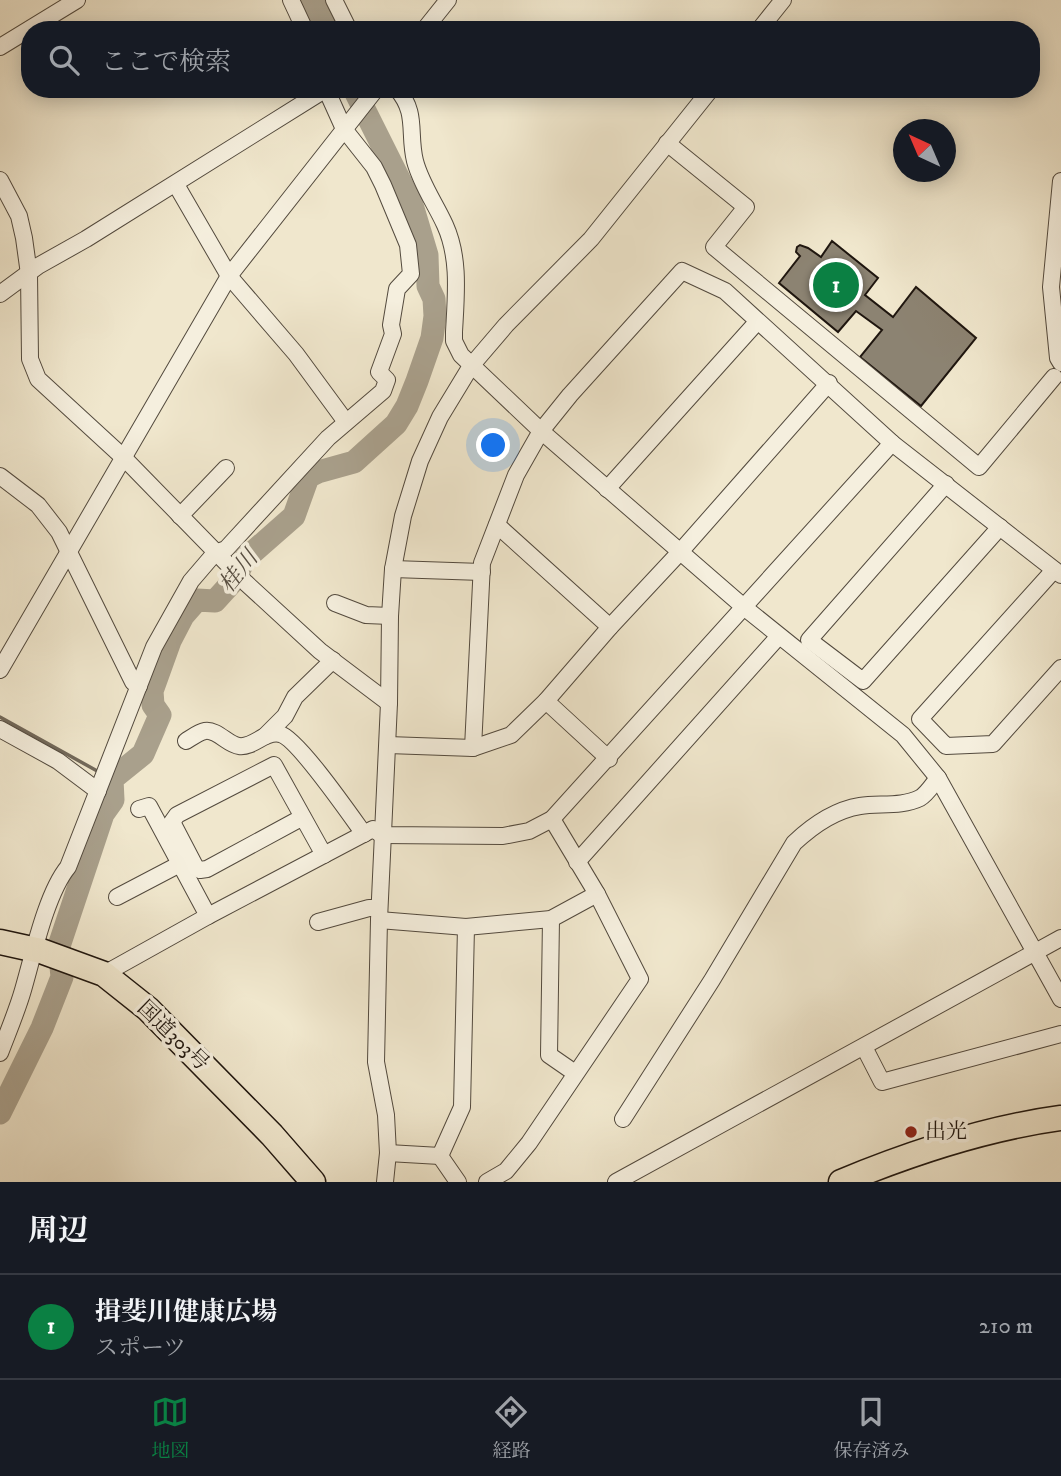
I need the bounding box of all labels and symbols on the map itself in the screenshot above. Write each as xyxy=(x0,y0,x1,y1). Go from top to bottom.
north arrow xyxy=(893,119,956,182)
pin: 1 xyxy=(813,259,859,311)
your location xyxy=(476,428,510,462)
water label: 桂川 xyxy=(213,543,267,599)
street label: 国道303号 xyxy=(132,995,214,1077)
place label: 出光 xyxy=(925,1119,967,1145)
marker: 出光 xyxy=(903,1124,919,1140)

